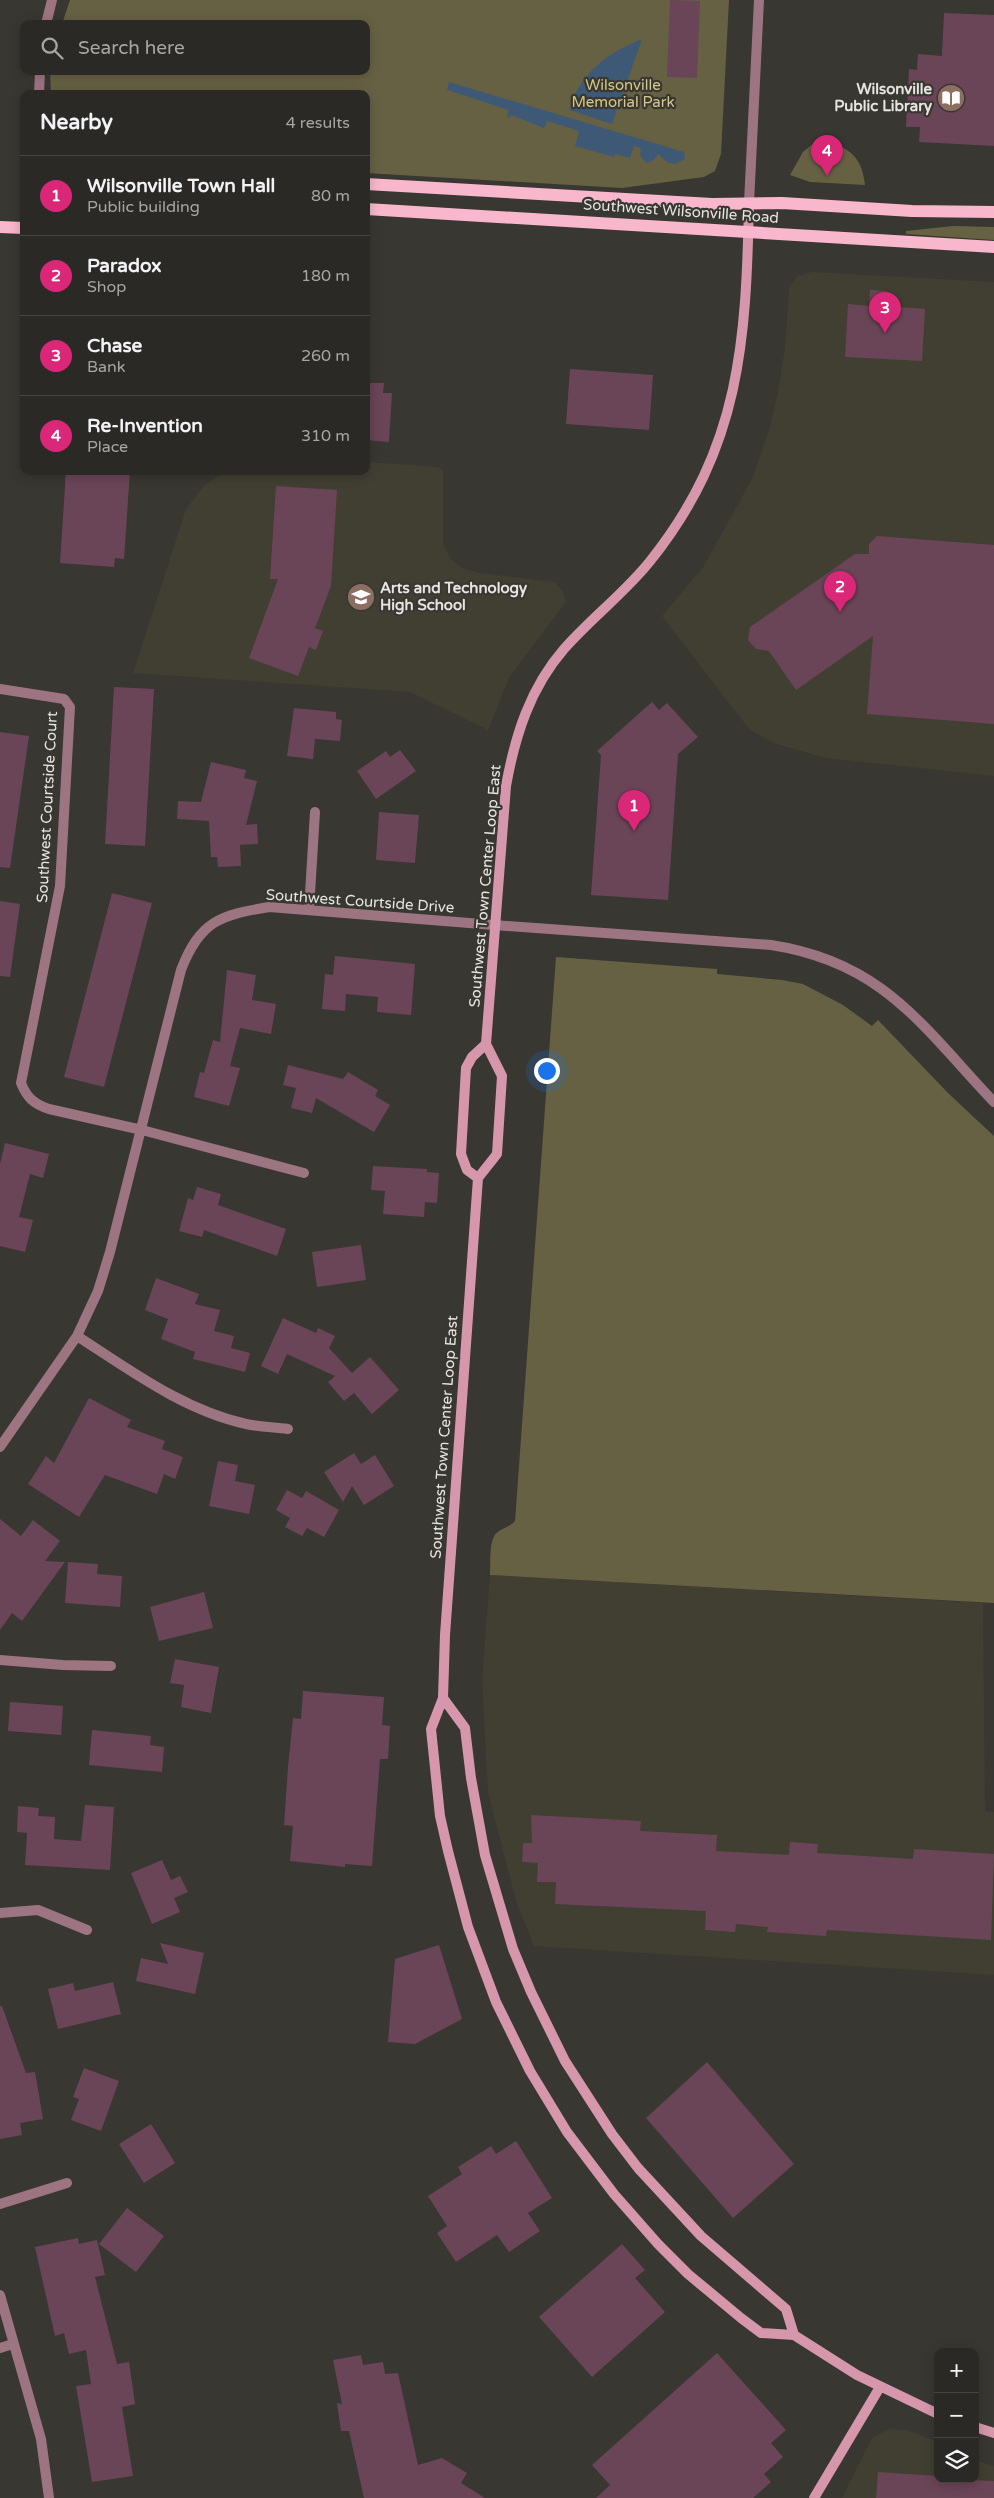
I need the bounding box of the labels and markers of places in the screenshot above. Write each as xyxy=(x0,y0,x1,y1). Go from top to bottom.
place label: Wilsonville Public Library xyxy=(834,80,933,116)
library icon: Wilsonville Public Library xyxy=(936,83,966,113)
pin: 4 xyxy=(811,135,843,176)
pin: 3 xyxy=(869,292,901,333)
pin: 2 xyxy=(824,571,856,612)
place label: Arts and Technology High School xyxy=(380,579,527,615)
school or university icon: Arts and Technology High School xyxy=(346,582,376,612)
pin: 1 xyxy=(618,790,650,831)

